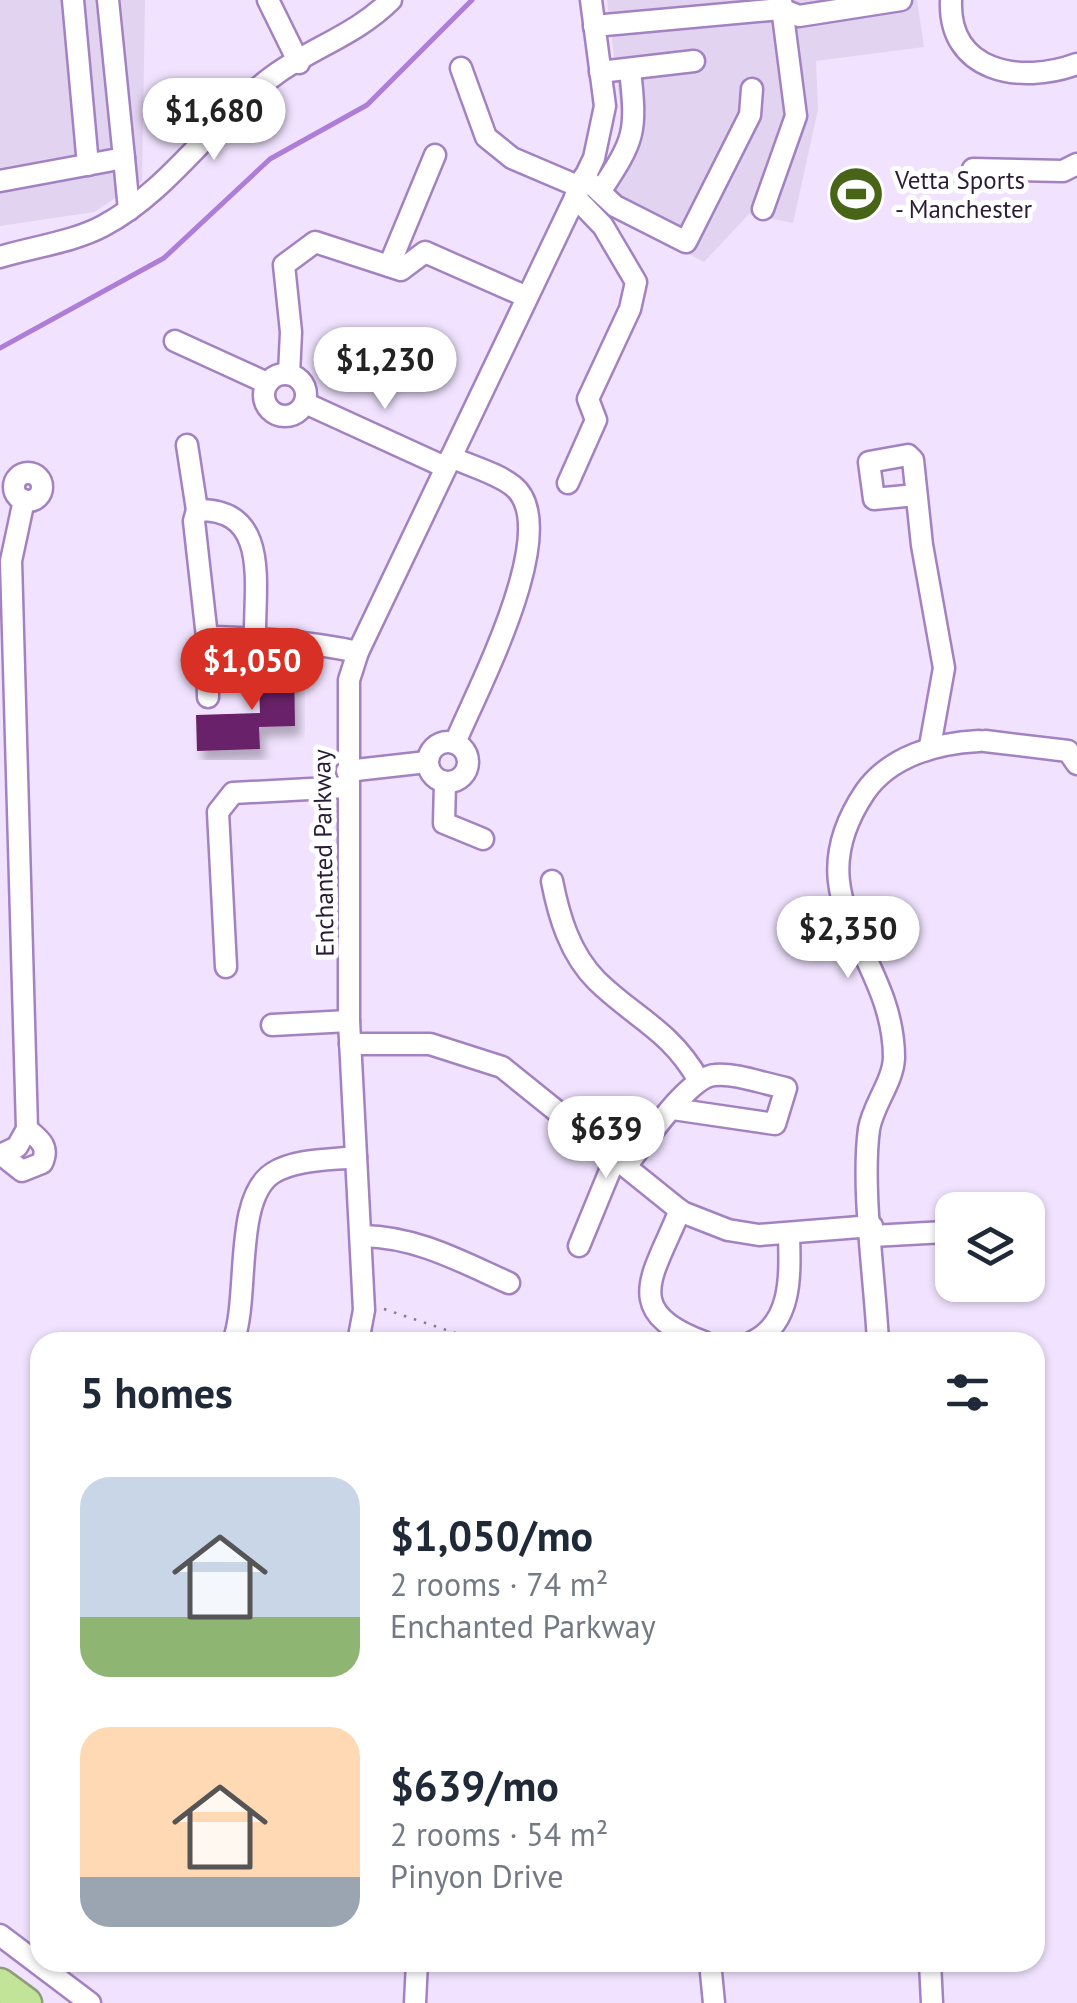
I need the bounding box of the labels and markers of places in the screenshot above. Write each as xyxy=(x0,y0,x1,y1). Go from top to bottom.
pin: $1,680 xyxy=(133,78,295,163)
sports icon: Vetta Sports - Manchester xyxy=(826,164,886,224)
place label: Vetta Sports - Manchester xyxy=(894,164,1033,225)
pin: $1,230 xyxy=(304,327,466,412)
pin: $1,050 xyxy=(171,628,333,713)
pin: $2,350 xyxy=(767,896,929,981)
pin: $639 xyxy=(547,1096,665,1181)

